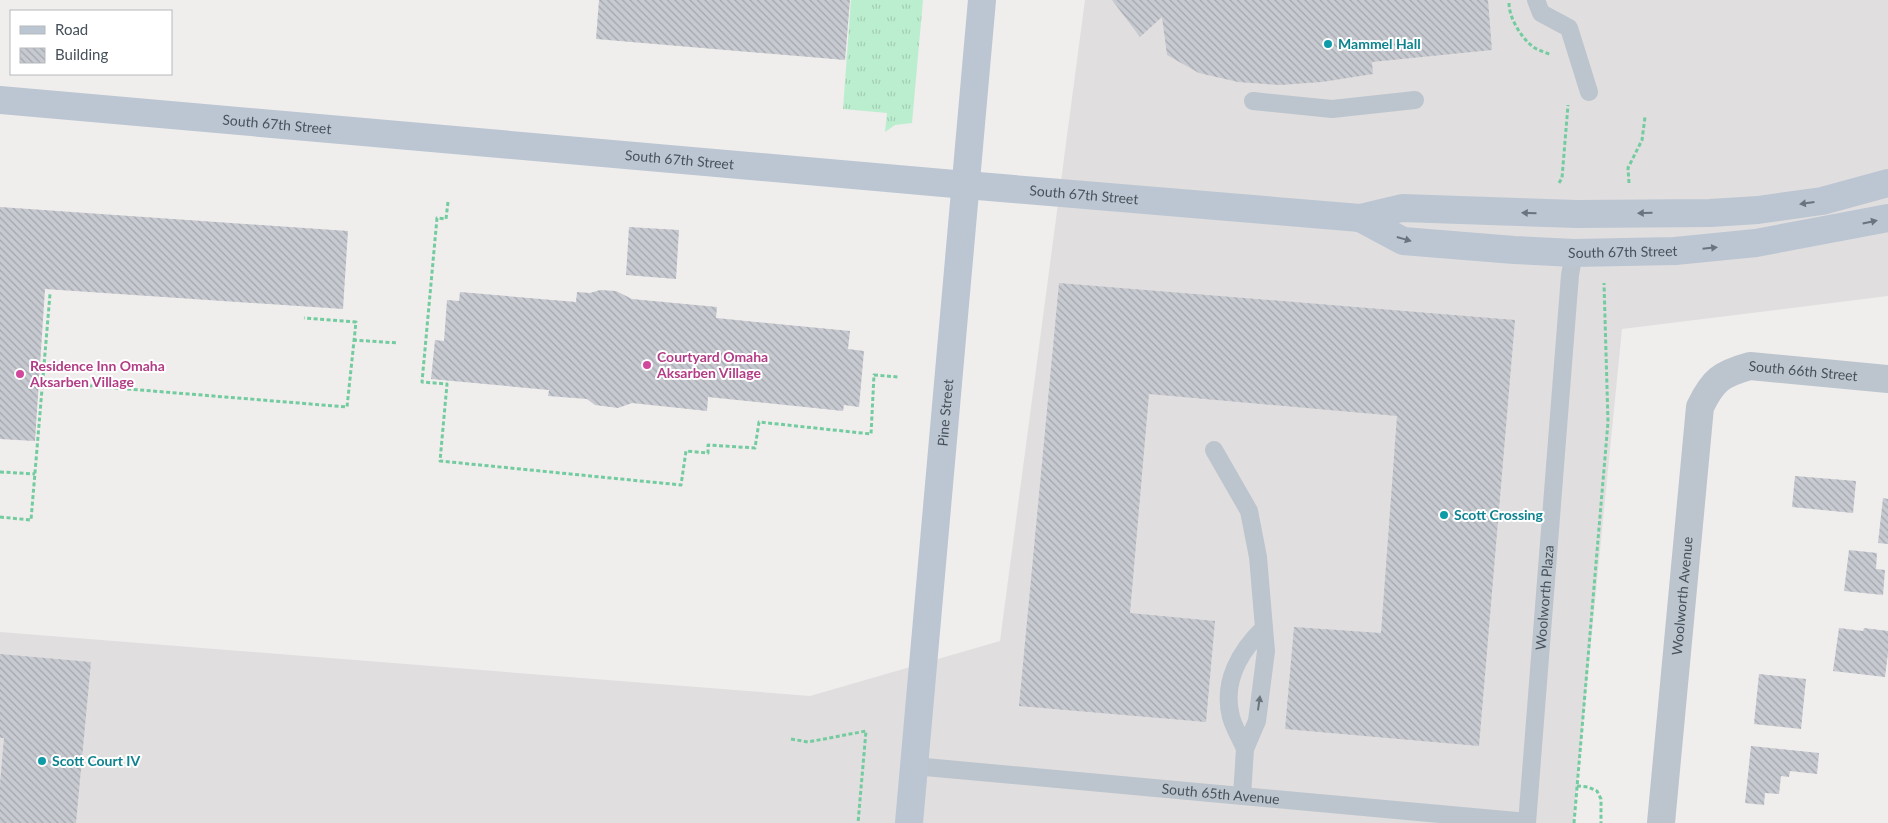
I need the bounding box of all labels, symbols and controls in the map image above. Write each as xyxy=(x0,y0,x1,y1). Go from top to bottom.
legend xyxy=(10,10,172,75)
text: Road xyxy=(55,20,88,38)
place label: Mammel Hall xyxy=(1338,35,1421,52)
marker: Mammel Hall xyxy=(1322,38,1334,50)
text: Building xyxy=(55,45,108,63)
street label: South 67th Street xyxy=(222,111,332,137)
street label: South 67th Street xyxy=(624,146,735,173)
street label: South 67th Street xyxy=(1029,181,1139,207)
one-way arrow xyxy=(1799,199,1815,207)
one-way arrow xyxy=(1520,208,1536,216)
one-way arrow xyxy=(1637,209,1653,217)
one-way arrow xyxy=(1863,218,1879,226)
one-way arrow xyxy=(1396,235,1411,243)
street label: South 67th Street xyxy=(1568,242,1678,261)
one-way arrow xyxy=(1702,244,1718,252)
place label: Courtyard Omaha Aksarben Village xyxy=(656,348,768,381)
place label: Residence Inn Omaha Aksarben Village xyxy=(29,357,165,390)
street label: South 66th Street xyxy=(1748,357,1858,384)
marker: Courtyard Omaha Aksarben Village xyxy=(641,359,653,371)
marker: Residence Inn Omaha Aksarben Village xyxy=(14,368,26,380)
street label: Pine Street xyxy=(933,378,956,447)
place label: Scott Crossing xyxy=(1454,506,1543,523)
marker: Scott Crossing xyxy=(1438,509,1450,521)
street label: Woolworth Avenue xyxy=(1668,536,1696,656)
street label: Woolworth Plaza xyxy=(1532,544,1557,651)
one-way arrow xyxy=(1255,694,1263,710)
place label: Scott Court IV xyxy=(52,752,140,769)
marker: Scott Court IV xyxy=(36,755,48,767)
street label: South 65th Avenue xyxy=(1161,780,1280,807)

